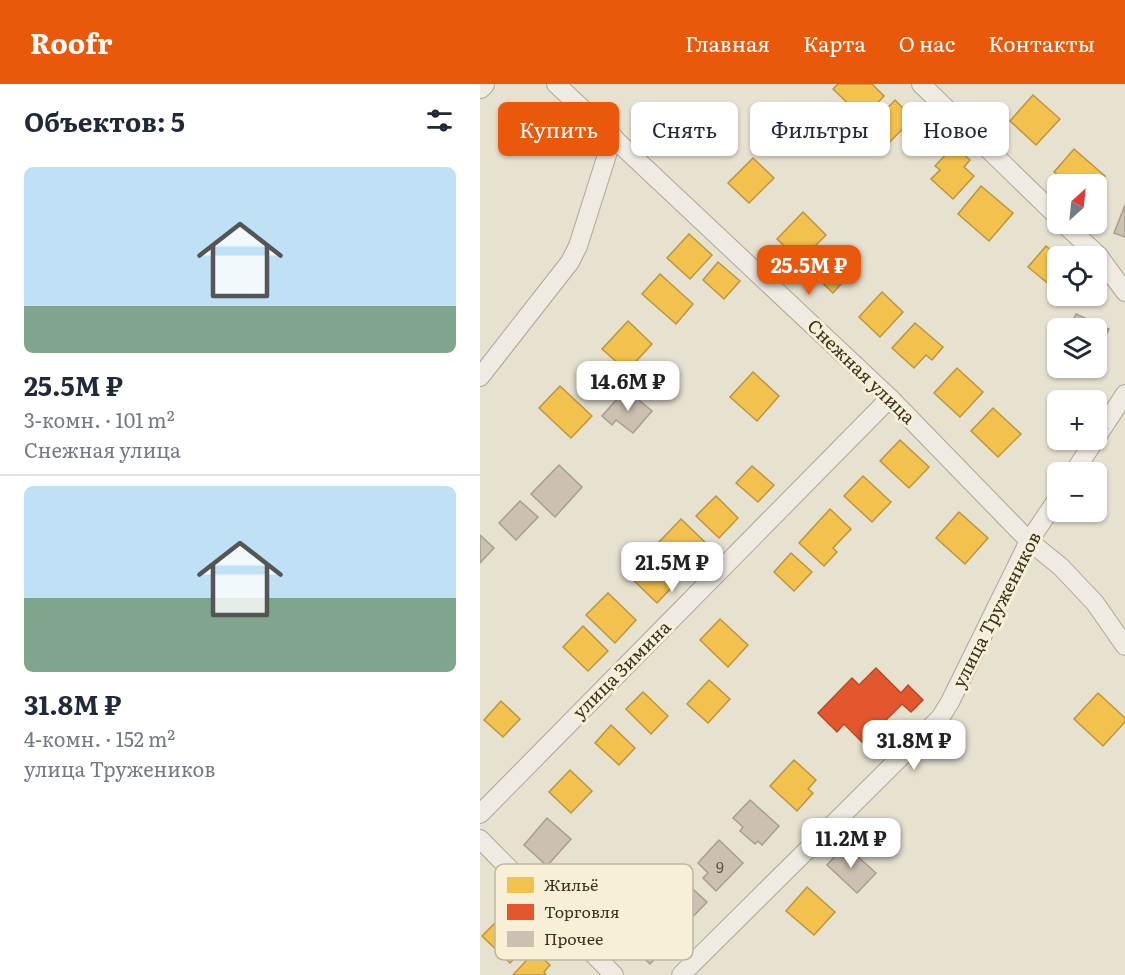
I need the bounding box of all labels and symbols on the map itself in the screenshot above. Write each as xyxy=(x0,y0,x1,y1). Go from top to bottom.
north arrow xyxy=(1047,174,1107,234)
pin: 25.5M ₽ xyxy=(754,245,864,296)
street label: Снежная улица xyxy=(802,312,922,430)
pin: 14.6M ₽ xyxy=(573,361,683,412)
street label: улица Тружеников xyxy=(945,526,1047,692)
pin: 21.5M ₽ xyxy=(617,542,727,593)
street label: улица Зимина xyxy=(566,613,676,724)
pin: 31.8M ₽ xyxy=(859,720,969,771)
pin: 11.2M ₽ xyxy=(796,818,906,869)
house number: 9 xyxy=(716,855,724,878)
legend xyxy=(495,864,693,960)
text: Жильё xyxy=(544,872,598,896)
text: Торговля xyxy=(544,899,620,923)
text: Прочее xyxy=(544,926,603,950)

